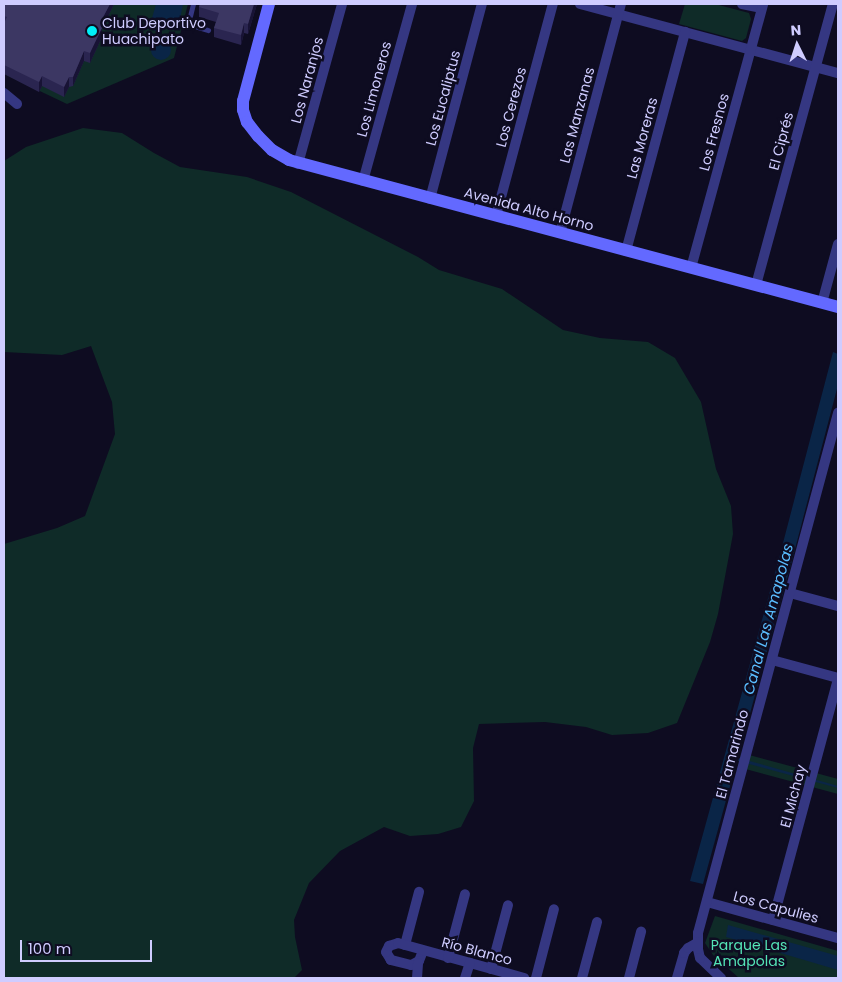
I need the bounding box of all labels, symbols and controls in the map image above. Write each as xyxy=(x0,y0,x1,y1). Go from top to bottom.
place label: Club Deportivo Huachipato xyxy=(102,15,206,48)
north arrow xyxy=(772,20,822,70)
text: N xyxy=(790,20,802,40)
marker: Club Deportivo Huachipato xyxy=(86,25,98,37)
street label: Los Naranjos xyxy=(287,35,327,125)
street label: Los Limoneros xyxy=(353,39,395,139)
street label: Los Eucaliptus xyxy=(422,49,464,147)
street label: Los Cerezos xyxy=(492,65,530,149)
street label: Las Manzanas xyxy=(556,65,598,165)
street label: Los Fresnos xyxy=(696,91,732,173)
street label: Las Moreras xyxy=(623,96,661,180)
street label: El Ciprés xyxy=(765,110,797,172)
street label: Avenida Alto Horno xyxy=(462,184,596,234)
water label: Canal Las Amapolas xyxy=(739,542,797,696)
street label: El Tamarindo xyxy=(712,708,752,800)
street label: El Michay xyxy=(777,763,809,829)
street label: Los Capulies xyxy=(732,888,820,926)
scale bar xyxy=(22,930,155,962)
street label: Río Blanco xyxy=(440,933,514,969)
park label: Parque Las Amapolas xyxy=(711,937,787,970)
text: 100 m xyxy=(28,938,71,959)

